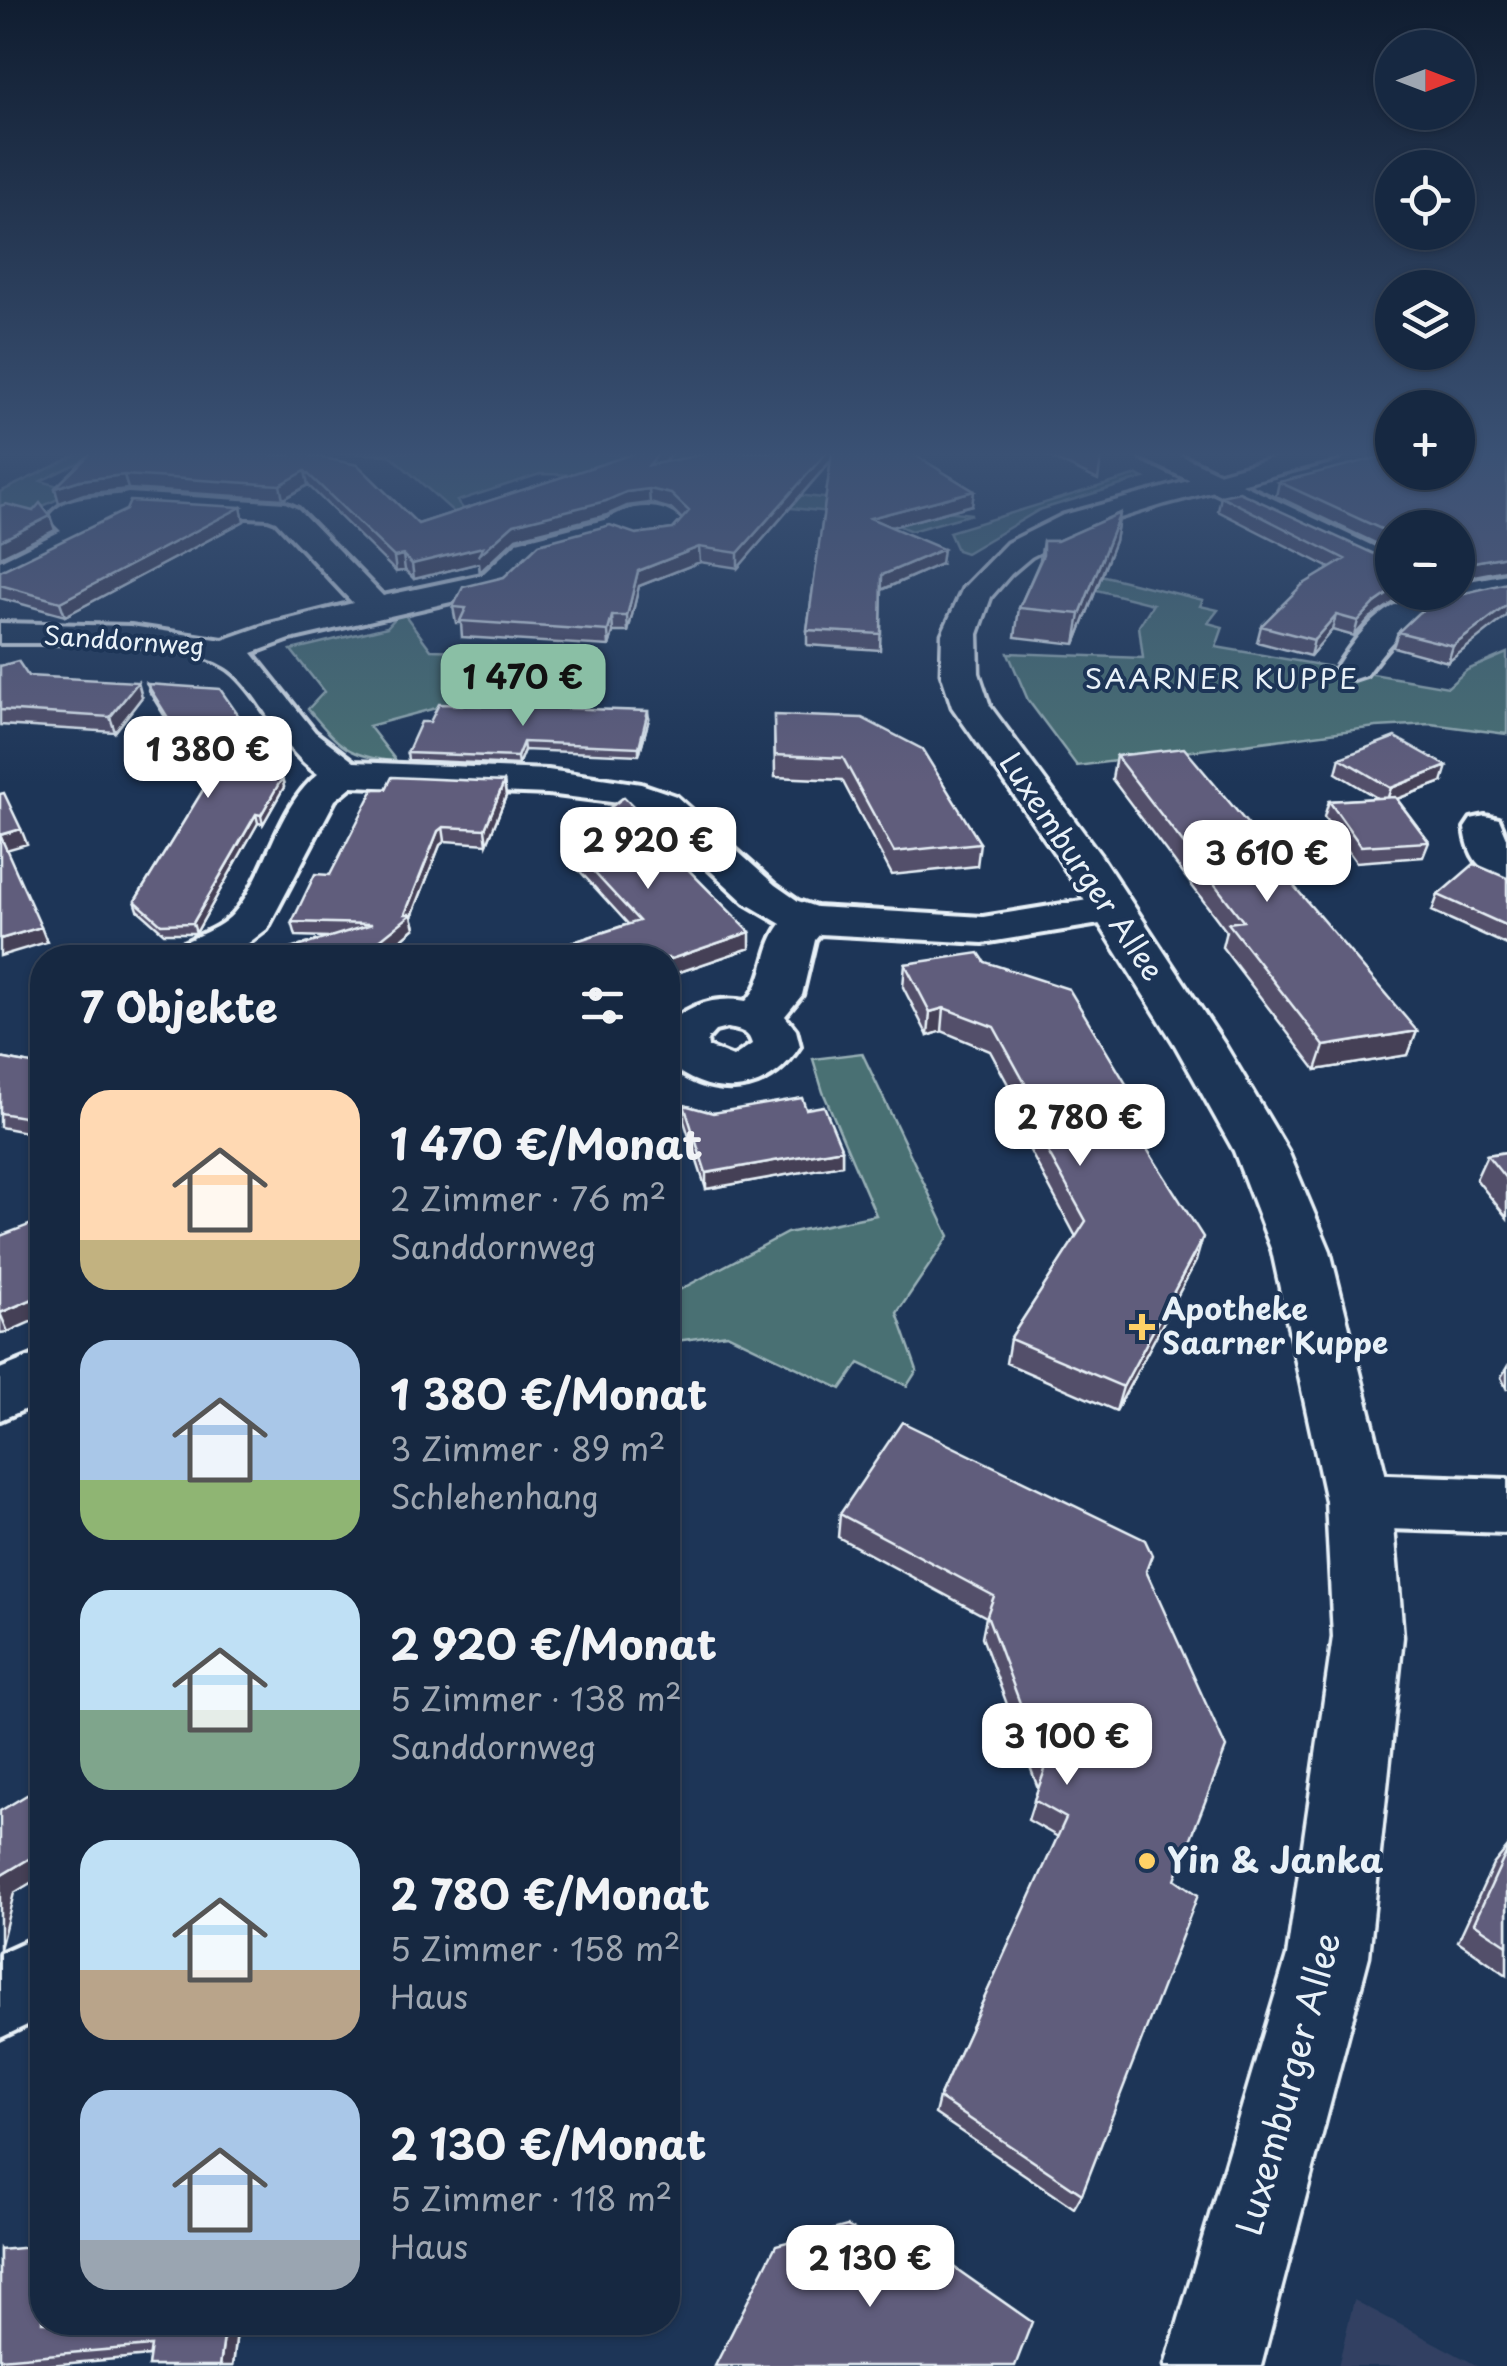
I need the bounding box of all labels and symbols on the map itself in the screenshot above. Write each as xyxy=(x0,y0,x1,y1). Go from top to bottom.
north arrow xyxy=(1375,30,1475,130)
street label: Sanddornweg xyxy=(42,615,206,665)
pin: 1 470 € xyxy=(431,644,615,729)
district label: SAARNER KUPPE xyxy=(1085,656,1359,699)
pin: 1 380 € xyxy=(116,716,300,801)
street label: Luxemburger Allee xyxy=(990,742,1177,989)
pin: 2 920 € xyxy=(556,807,740,892)
pin: 3 610 € xyxy=(1175,820,1359,905)
pin: 2 780 € xyxy=(988,1084,1172,1169)
place label: Apotheke Saarner Kuppe xyxy=(1162,1285,1388,1364)
marker: Apotheke Saarner Kuppe xyxy=(1131,1316,1153,1338)
pin: 3 100 € xyxy=(975,1703,1159,1788)
place label: Yin & Janka xyxy=(1167,1832,1384,1885)
marker: Yin & Janka xyxy=(1136,1850,1158,1872)
street label: Luxemburger Allee xyxy=(1221,1926,1353,2241)
pin: 2 130 € xyxy=(778,2225,962,2310)

